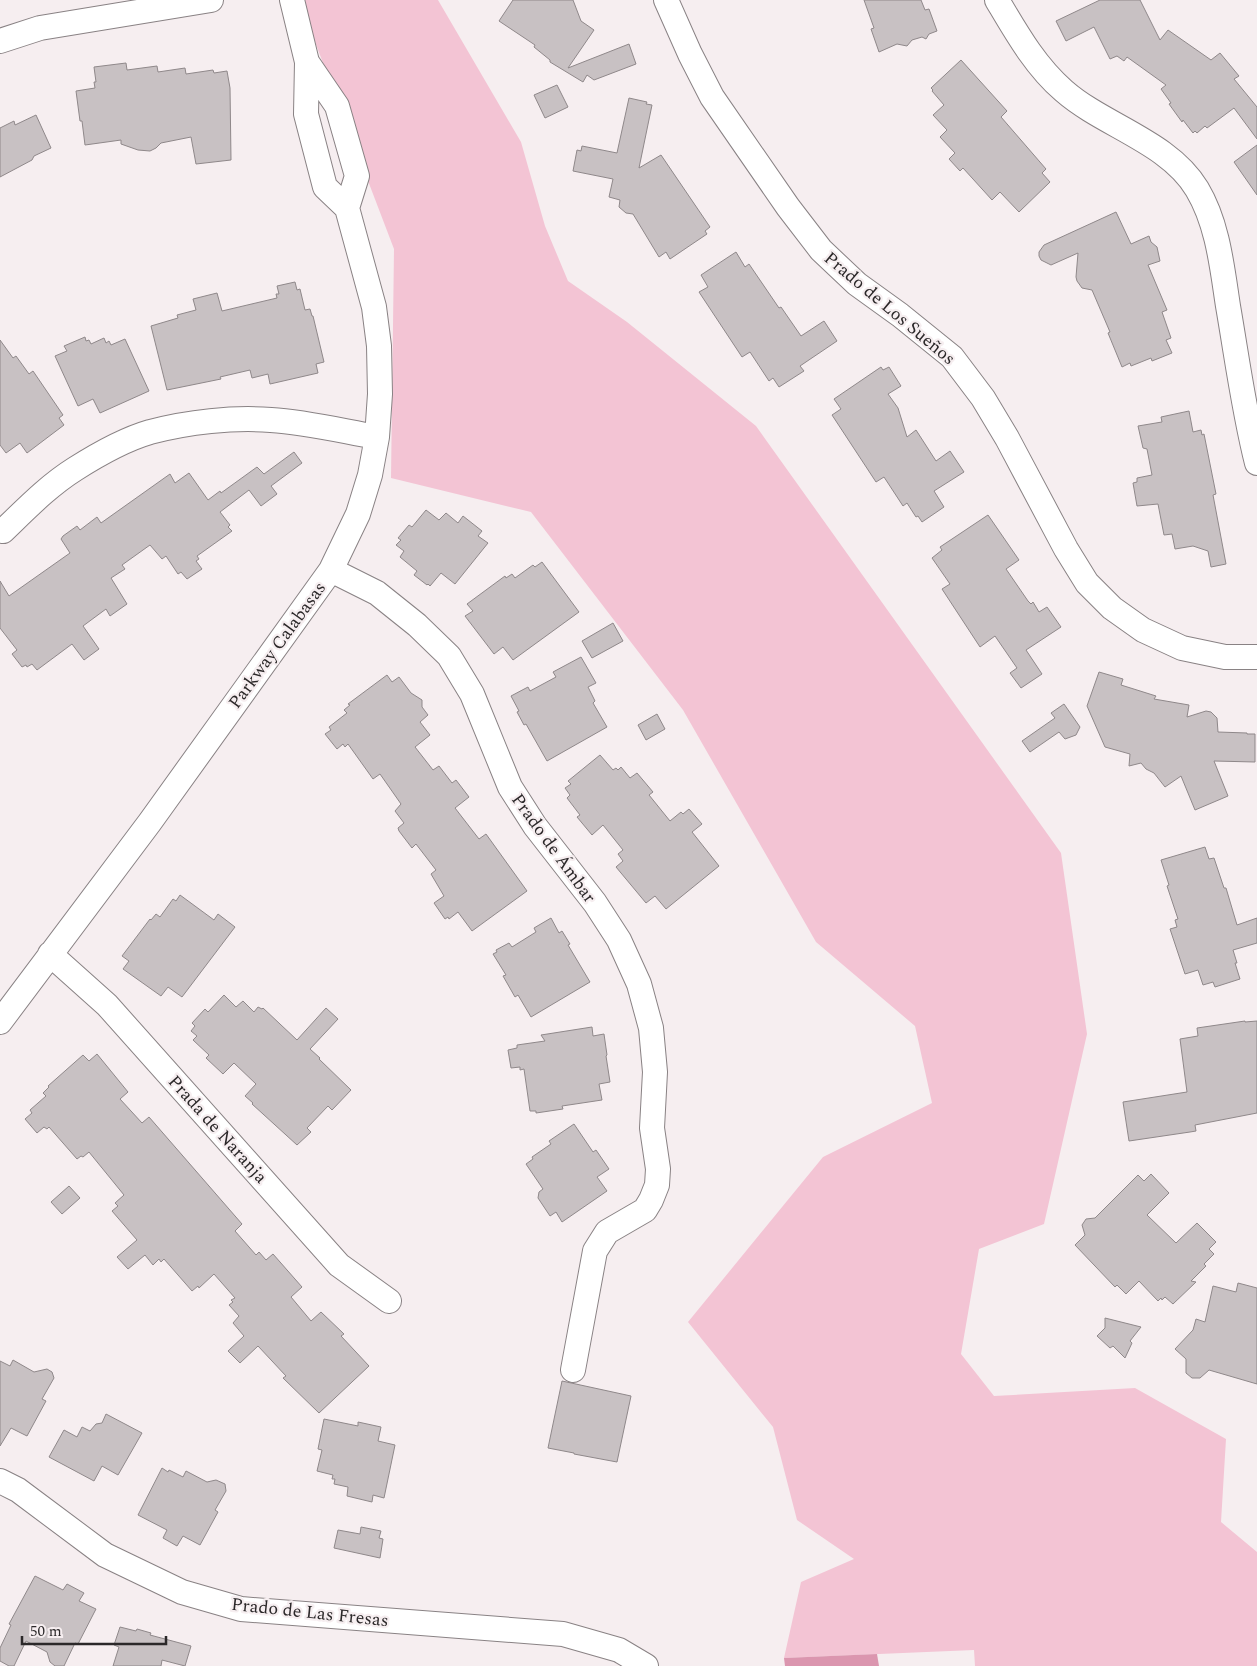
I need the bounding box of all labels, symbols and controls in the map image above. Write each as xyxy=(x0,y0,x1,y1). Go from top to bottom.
street label: Prado de Los Sueños xyxy=(818,245,961,372)
street label: Parkway Calabasas xyxy=(222,576,333,715)
street label: Prado de Ámbar xyxy=(504,788,603,909)
street label: Prada de Naranja xyxy=(161,1069,274,1190)
street label: Prado de Las Fresas xyxy=(230,1591,390,1634)
scale bar xyxy=(22,1614,166,1646)
text: 50 m xyxy=(30,1620,62,1643)

